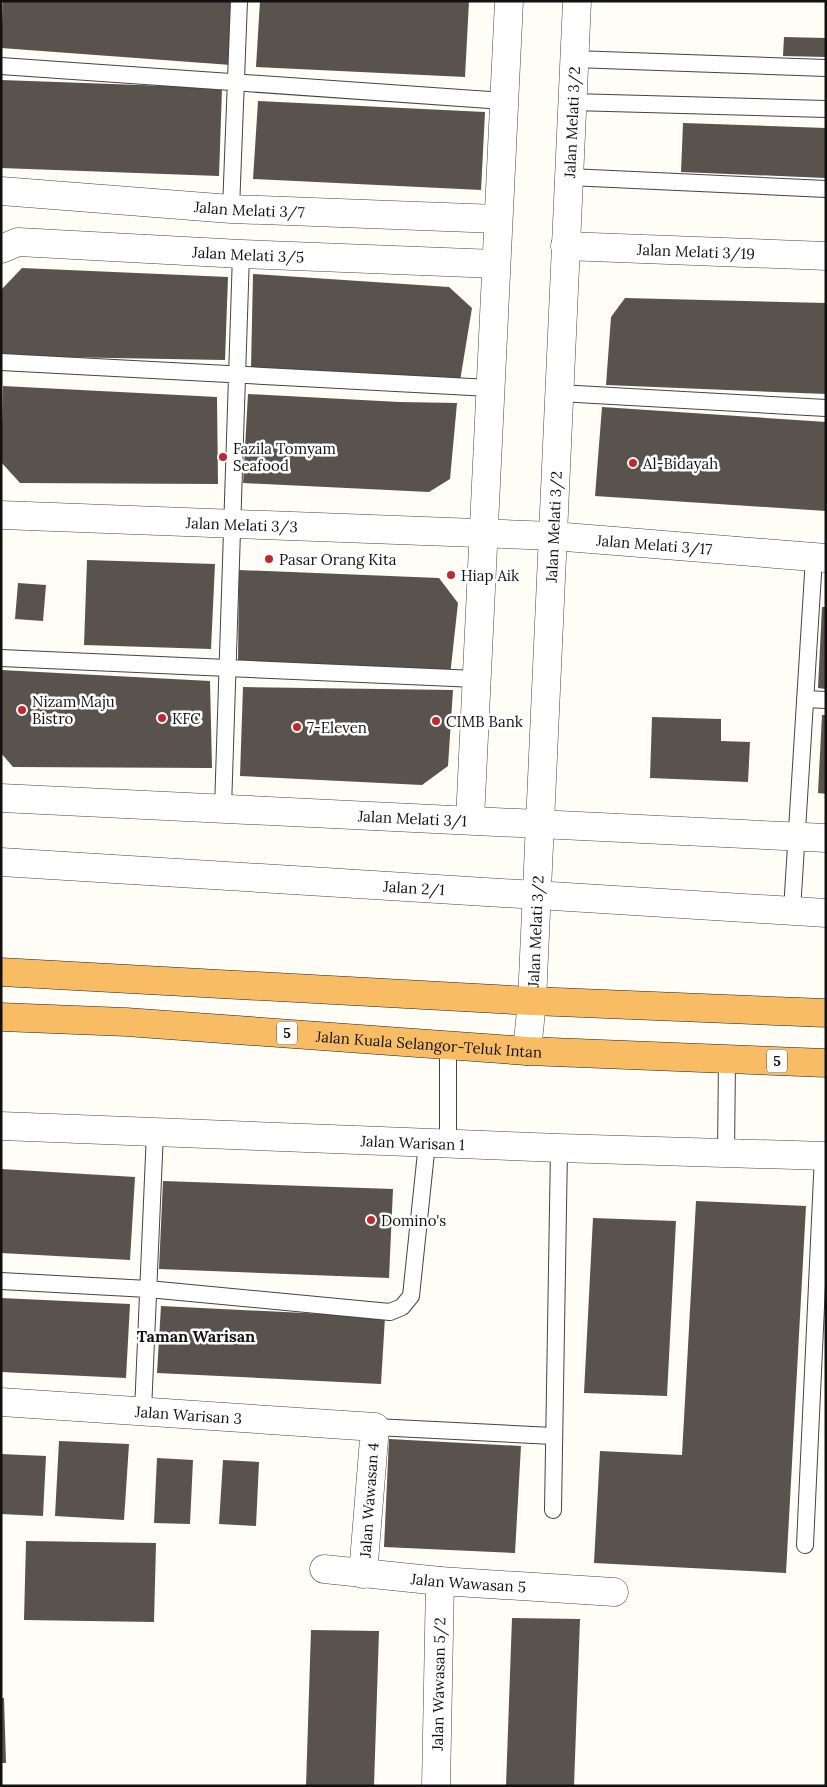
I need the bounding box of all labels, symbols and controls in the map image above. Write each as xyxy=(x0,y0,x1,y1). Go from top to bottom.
street label: Jalan Melati 3/2 xyxy=(560,66,584,179)
street label: Jalan Melati 3/7 xyxy=(192,197,305,222)
street label: Jalan Melati 3/19 xyxy=(636,239,755,263)
street label: Jalan Melati 3/5 xyxy=(191,242,305,267)
place label: Fazila Tomyam Seafood xyxy=(233,439,336,475)
marker: Fazila Tomyam Seafood xyxy=(217,451,229,463)
place label: Al-Bidayah xyxy=(642,454,718,473)
marker: Al-Bidayah xyxy=(627,457,639,469)
street label: Jalan Melati 3/2 xyxy=(541,470,566,584)
street label: Jalan Melati 3/3 xyxy=(184,513,298,536)
street label: Jalan Melati 3/17 xyxy=(595,530,713,558)
place label: Pasar Orang Kita xyxy=(279,550,397,569)
marker: Pasar Orang Kita xyxy=(263,553,275,565)
place label: Hiap Aik xyxy=(461,566,519,585)
marker: Hiap Aik xyxy=(445,569,457,581)
place label: Nizam Maju Bistro xyxy=(32,692,115,728)
marker: Nizam Maju Bistro xyxy=(16,704,28,716)
place label: KFC xyxy=(172,709,201,728)
marker: KFC xyxy=(156,712,168,724)
place label: CIMB Bank xyxy=(446,712,523,731)
marker: CIMB Bank xyxy=(430,715,442,727)
place label: 7-Eleven xyxy=(307,718,367,737)
marker: 7-Eleven xyxy=(291,721,303,733)
street label: Jalan Melati 3/1 xyxy=(357,806,467,831)
street label: Jalan Melati 3/2 xyxy=(523,875,548,989)
street label: Jalan 2/1 xyxy=(382,876,446,900)
road number: 5 xyxy=(277,1021,297,1044)
street label: Jalan Kuala Selangor-Teluk Intan xyxy=(314,1026,543,1061)
road number: 5 xyxy=(767,1050,787,1072)
street label: Jalan Warisan 1 xyxy=(359,1131,465,1154)
place label: Domino's xyxy=(381,1211,446,1230)
marker: Domino's xyxy=(365,1214,377,1226)
district label: Taman Warisan xyxy=(137,1326,255,1346)
street label: Jalan Warisan 3 xyxy=(134,1401,243,1428)
street label: Jalan Wawasan 4 xyxy=(355,1442,382,1559)
street label: Jalan Wawasan 5 xyxy=(409,1568,527,1596)
street label: Jalan Wawasan 5/2 xyxy=(427,1617,450,1752)

